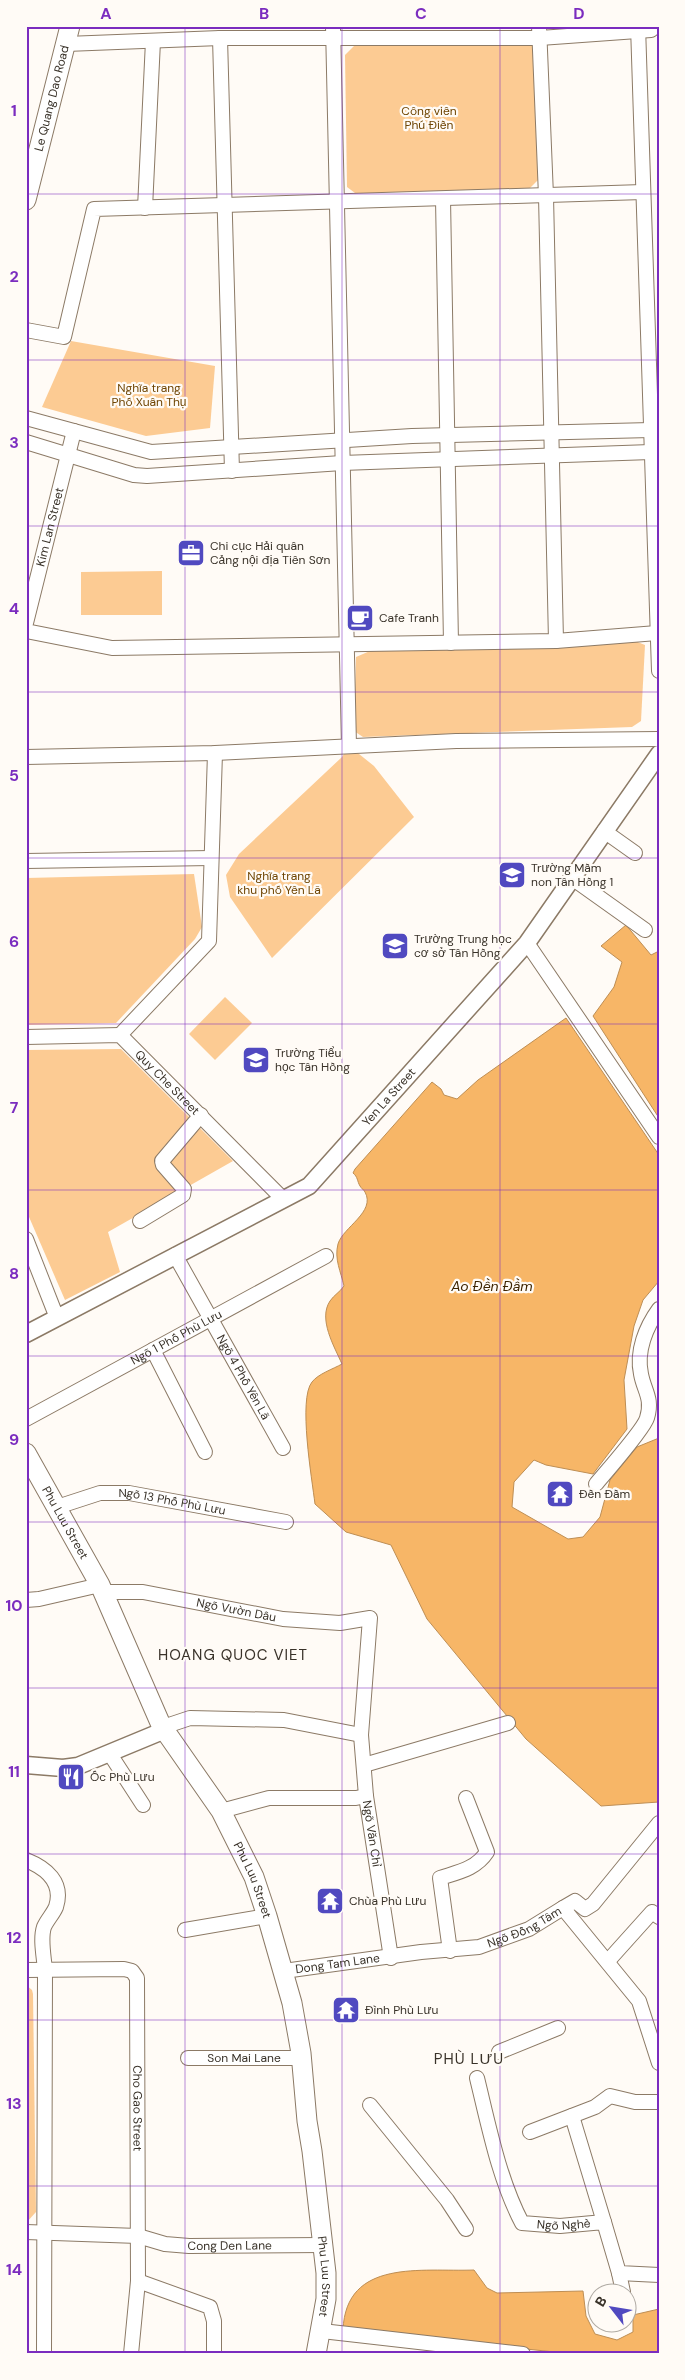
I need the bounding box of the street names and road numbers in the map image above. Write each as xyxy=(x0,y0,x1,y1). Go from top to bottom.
street label: Le Quang Dao Road xyxy=(31,44,73,153)
street label: Kim Lan Street xyxy=(32,486,68,568)
street label: Quy Che Street xyxy=(131,1046,203,1119)
street label: Yen La Street xyxy=(359,1064,419,1129)
street label: Ngõ 1 Phố Phù Lưu xyxy=(128,1306,225,1369)
street label: Ngõ 4 Phố Yên Lã xyxy=(213,1332,274,1423)
street label: Phu Luu Street xyxy=(38,1483,92,1562)
street label: Ngõ 13 Phố Phù Lưu xyxy=(118,1485,227,1519)
street label: Ngõ Vườn Dâu xyxy=(195,1594,278,1626)
street label: Ngõ Văn Chỉ xyxy=(359,1799,385,1868)
street label: Phu Luu Street xyxy=(230,1839,275,1921)
street label: Ngõ Đồng Tâm xyxy=(485,1903,564,1951)
street label: Dong Tam Lane xyxy=(294,1950,381,1977)
street label: Son Mai Lane xyxy=(207,2050,281,2066)
street label: Cho Gao Street xyxy=(129,2065,146,2151)
street label: Ngõ Nghè xyxy=(536,2215,591,2234)
street label: Phu Luu Street xyxy=(314,2235,334,2318)
street label: Cong Den Lane xyxy=(187,2237,272,2254)

